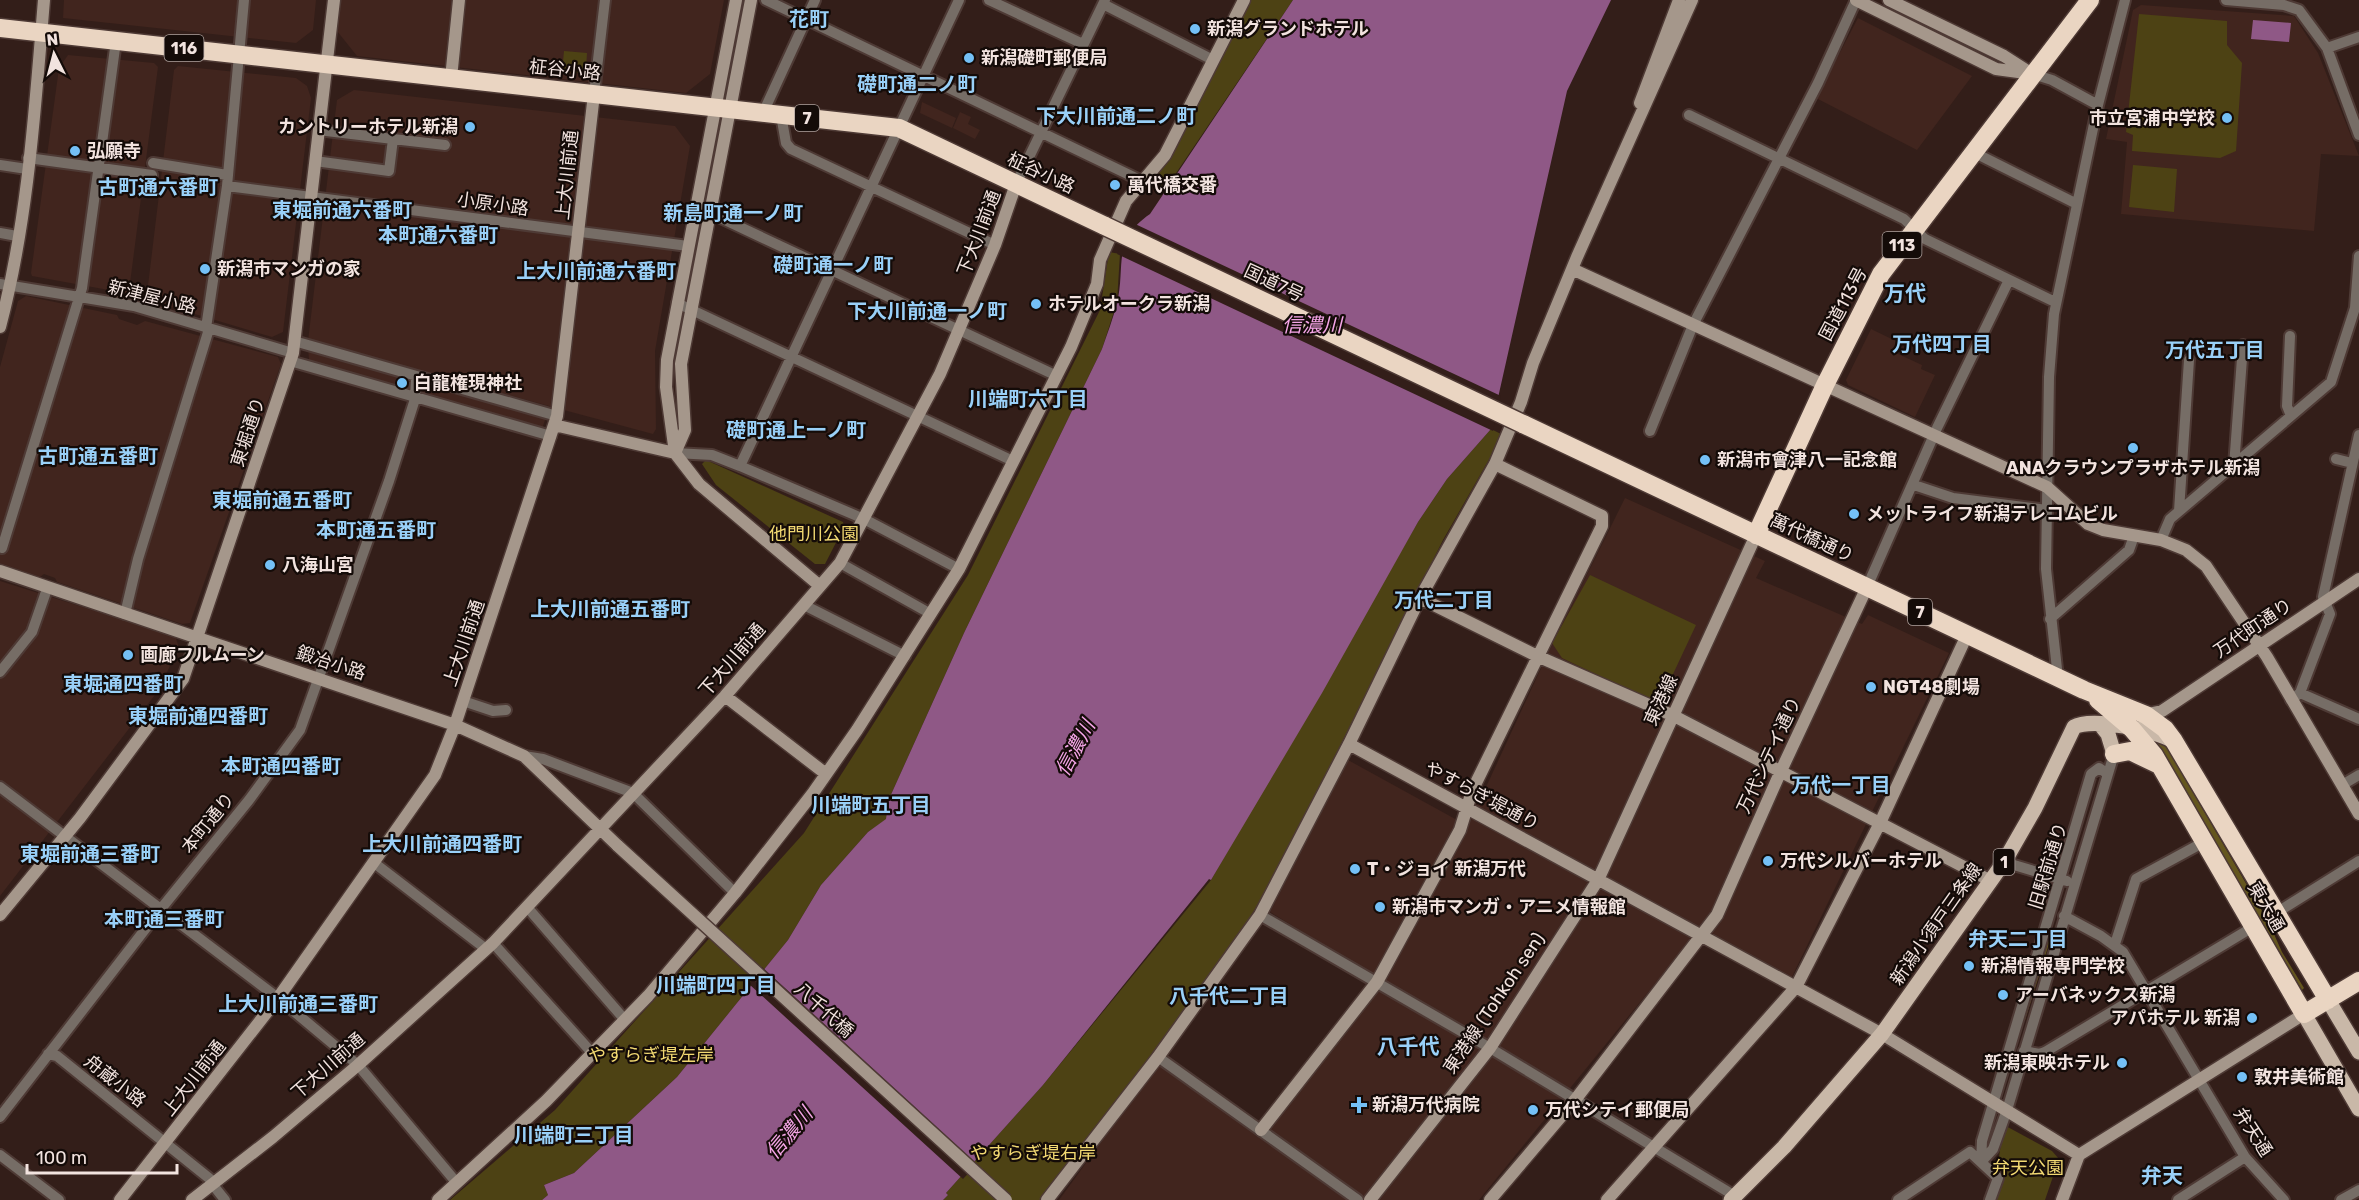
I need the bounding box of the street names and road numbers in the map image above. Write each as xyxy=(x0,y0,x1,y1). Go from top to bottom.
road number: 116 xyxy=(164,35,204,61)
street label: 柾谷小路 xyxy=(528,55,602,85)
road number: 7 xyxy=(795,105,819,131)
street label: 上大川前通 xyxy=(551,129,583,221)
street label: 柾谷小路 xyxy=(1004,148,1078,198)
street label: 下大川前通 xyxy=(953,187,1005,279)
street label: 小原小路 xyxy=(456,188,530,220)
road number: 113 xyxy=(1882,232,1922,258)
street label: 国道7号 xyxy=(1241,260,1307,306)
street label: 国道113号 xyxy=(1814,263,1872,345)
street label: 新津屋小路 xyxy=(106,275,198,319)
street label: 東堀通り xyxy=(226,394,270,470)
street label: 萬代橋通り xyxy=(1767,509,1857,567)
street label: 万代町通り xyxy=(2210,594,2296,662)
street label: 上大川前通 xyxy=(439,597,489,689)
road number: 7 xyxy=(1908,599,1932,625)
street label: 下大川前通 xyxy=(694,619,770,701)
street label: 鍛冶小路 xyxy=(293,641,369,685)
street label: 東港線 xyxy=(1640,671,1682,729)
street label: 万代シテイ通り xyxy=(1732,693,1806,817)
street label: やすらぎ堤通り xyxy=(1421,757,1543,835)
street label: 本町通り xyxy=(177,788,239,858)
street label: 旧駅前通り xyxy=(2024,820,2072,912)
road number: 1 xyxy=(1994,849,2014,875)
street label: 新潟小須戸三条線 xyxy=(1886,859,1986,989)
street label: 東大通 xyxy=(2243,878,2289,936)
street label: 東港線 (Tohkoh sen) xyxy=(1439,928,1549,1078)
street label: 八千代橋 xyxy=(790,978,858,1042)
street label: 下大川前通 xyxy=(287,1028,369,1104)
street label: 上大川前通 xyxy=(158,1036,230,1120)
street label: 舟蔵小路 xyxy=(80,1050,150,1112)
street label: 弁天通 xyxy=(2229,1103,2277,1161)

